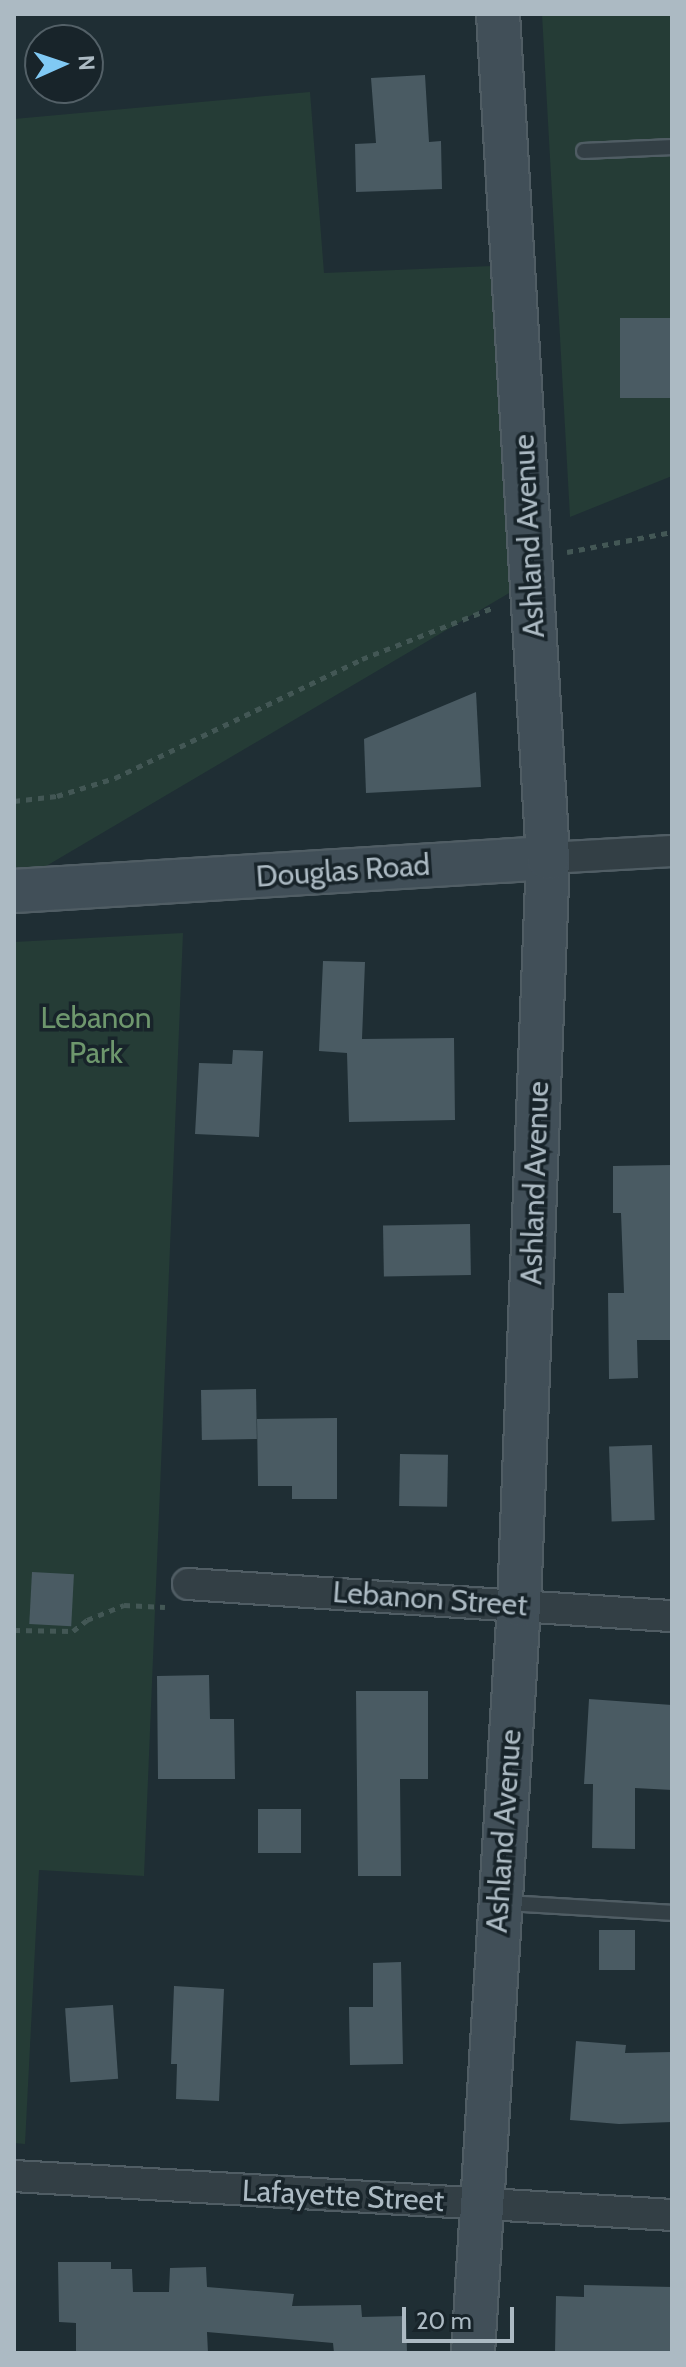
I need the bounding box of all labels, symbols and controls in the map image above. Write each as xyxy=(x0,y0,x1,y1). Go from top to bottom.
north arrow xyxy=(24,24,104,104)
text: N xyxy=(73,54,100,71)
street label: Ashland Avenue xyxy=(506,433,552,639)
street label: Douglas Road xyxy=(255,847,431,895)
park label: Lebanon Park xyxy=(40,1000,152,1070)
street label: Ashland Avenue xyxy=(513,1080,557,1286)
street label: Lebanon Street xyxy=(331,1574,529,1624)
street label: Ashland Avenue xyxy=(479,1728,529,1934)
street label: Lafayette Street xyxy=(241,2173,445,2219)
scale bar xyxy=(406,2291,518,2341)
text: 20 m xyxy=(416,2306,472,2335)

